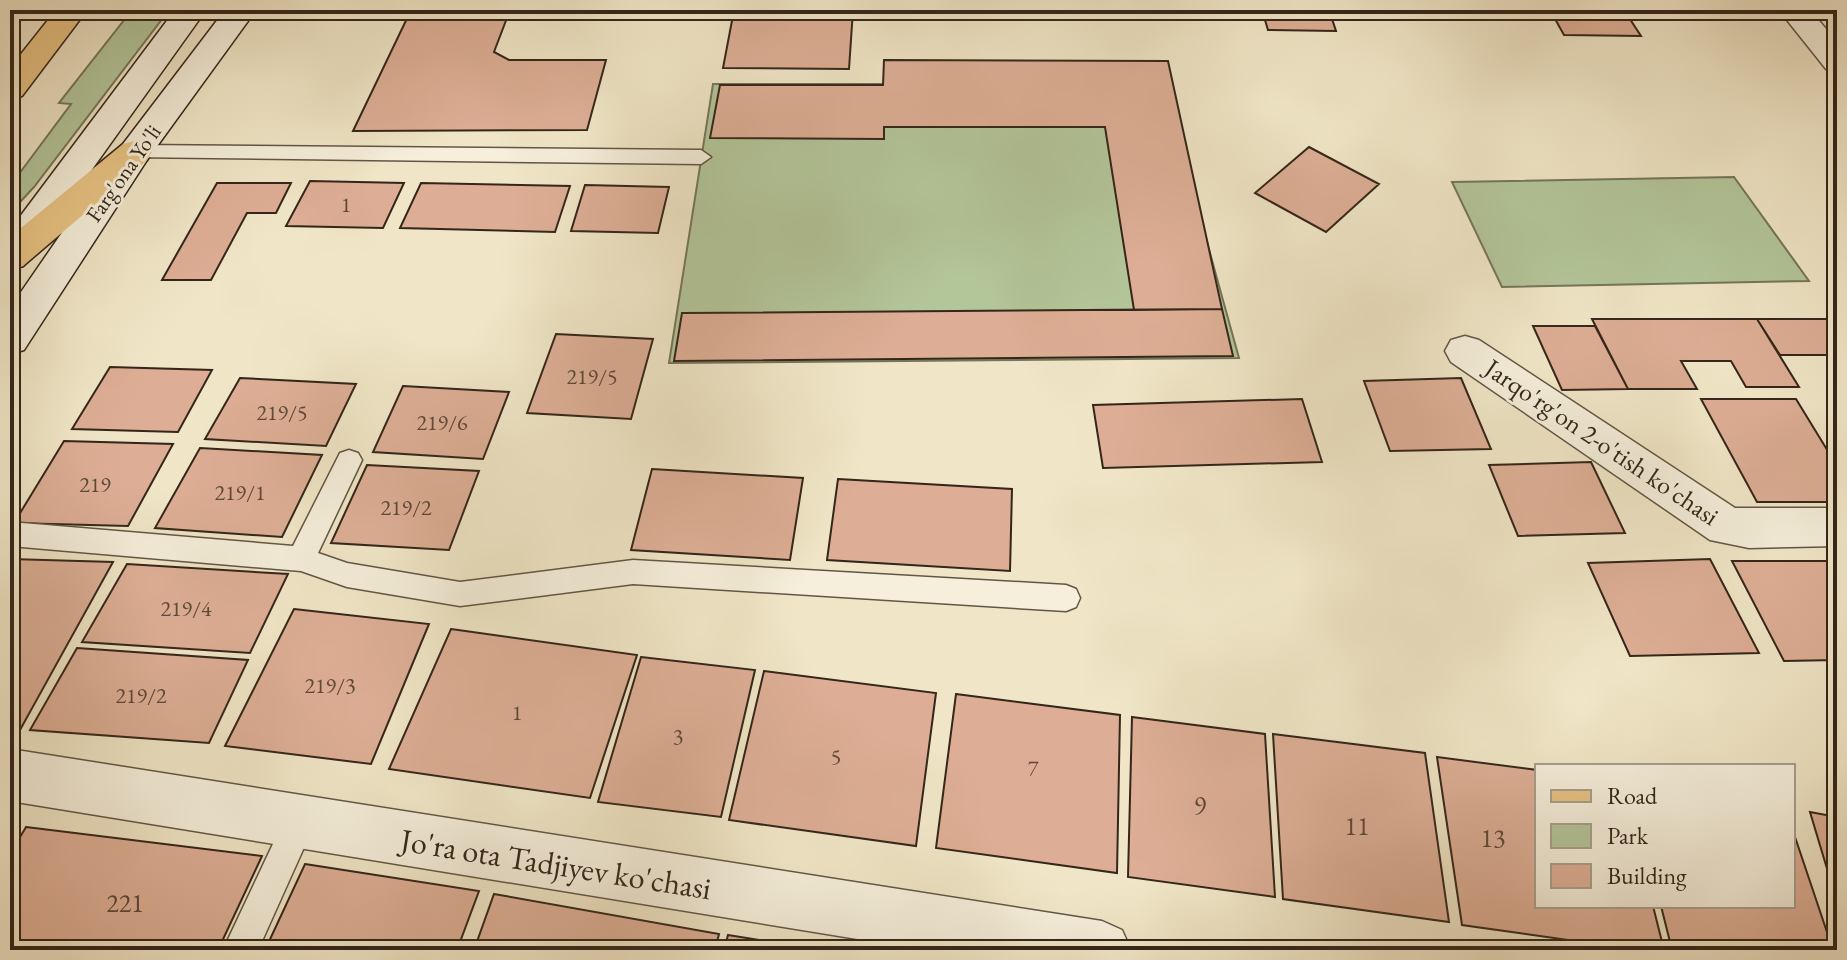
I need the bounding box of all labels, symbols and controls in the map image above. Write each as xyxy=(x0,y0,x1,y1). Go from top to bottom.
street label: Farg'ona Yo'li xyxy=(79,119,168,228)
house number: 1 xyxy=(341,190,351,219)
street label: Jarqo'rg'on 2-o'tish ko'chasi xyxy=(1477,350,1726,533)
house number: 219/5 xyxy=(566,362,618,391)
house number: 219/5 xyxy=(256,398,308,427)
house number: 219/6 xyxy=(416,408,468,437)
house number: 219 xyxy=(79,470,111,499)
house number: 219/1 xyxy=(214,478,266,507)
house number: 219/2 xyxy=(380,493,432,522)
house number: 219/4 xyxy=(160,594,212,623)
house number: 219/3 xyxy=(304,671,356,700)
house number: 219/2 xyxy=(115,681,167,710)
house number: 1 xyxy=(512,698,522,727)
house number: 3 xyxy=(673,722,683,751)
house number: 5 xyxy=(831,742,841,771)
house number: 7 xyxy=(1028,754,1039,783)
legend xyxy=(1535,764,1795,908)
text: Road xyxy=(1607,780,1658,811)
house number: 9 xyxy=(1194,789,1207,823)
house number: 11 xyxy=(1345,809,1369,843)
street label: Jo'ra ota Tadjiyev ko'chasi xyxy=(395,818,714,909)
text: Park xyxy=(1607,820,1649,851)
house number: 13 xyxy=(1481,821,1505,855)
text: Building xyxy=(1607,860,1687,891)
house number: 221 xyxy=(106,886,144,920)

